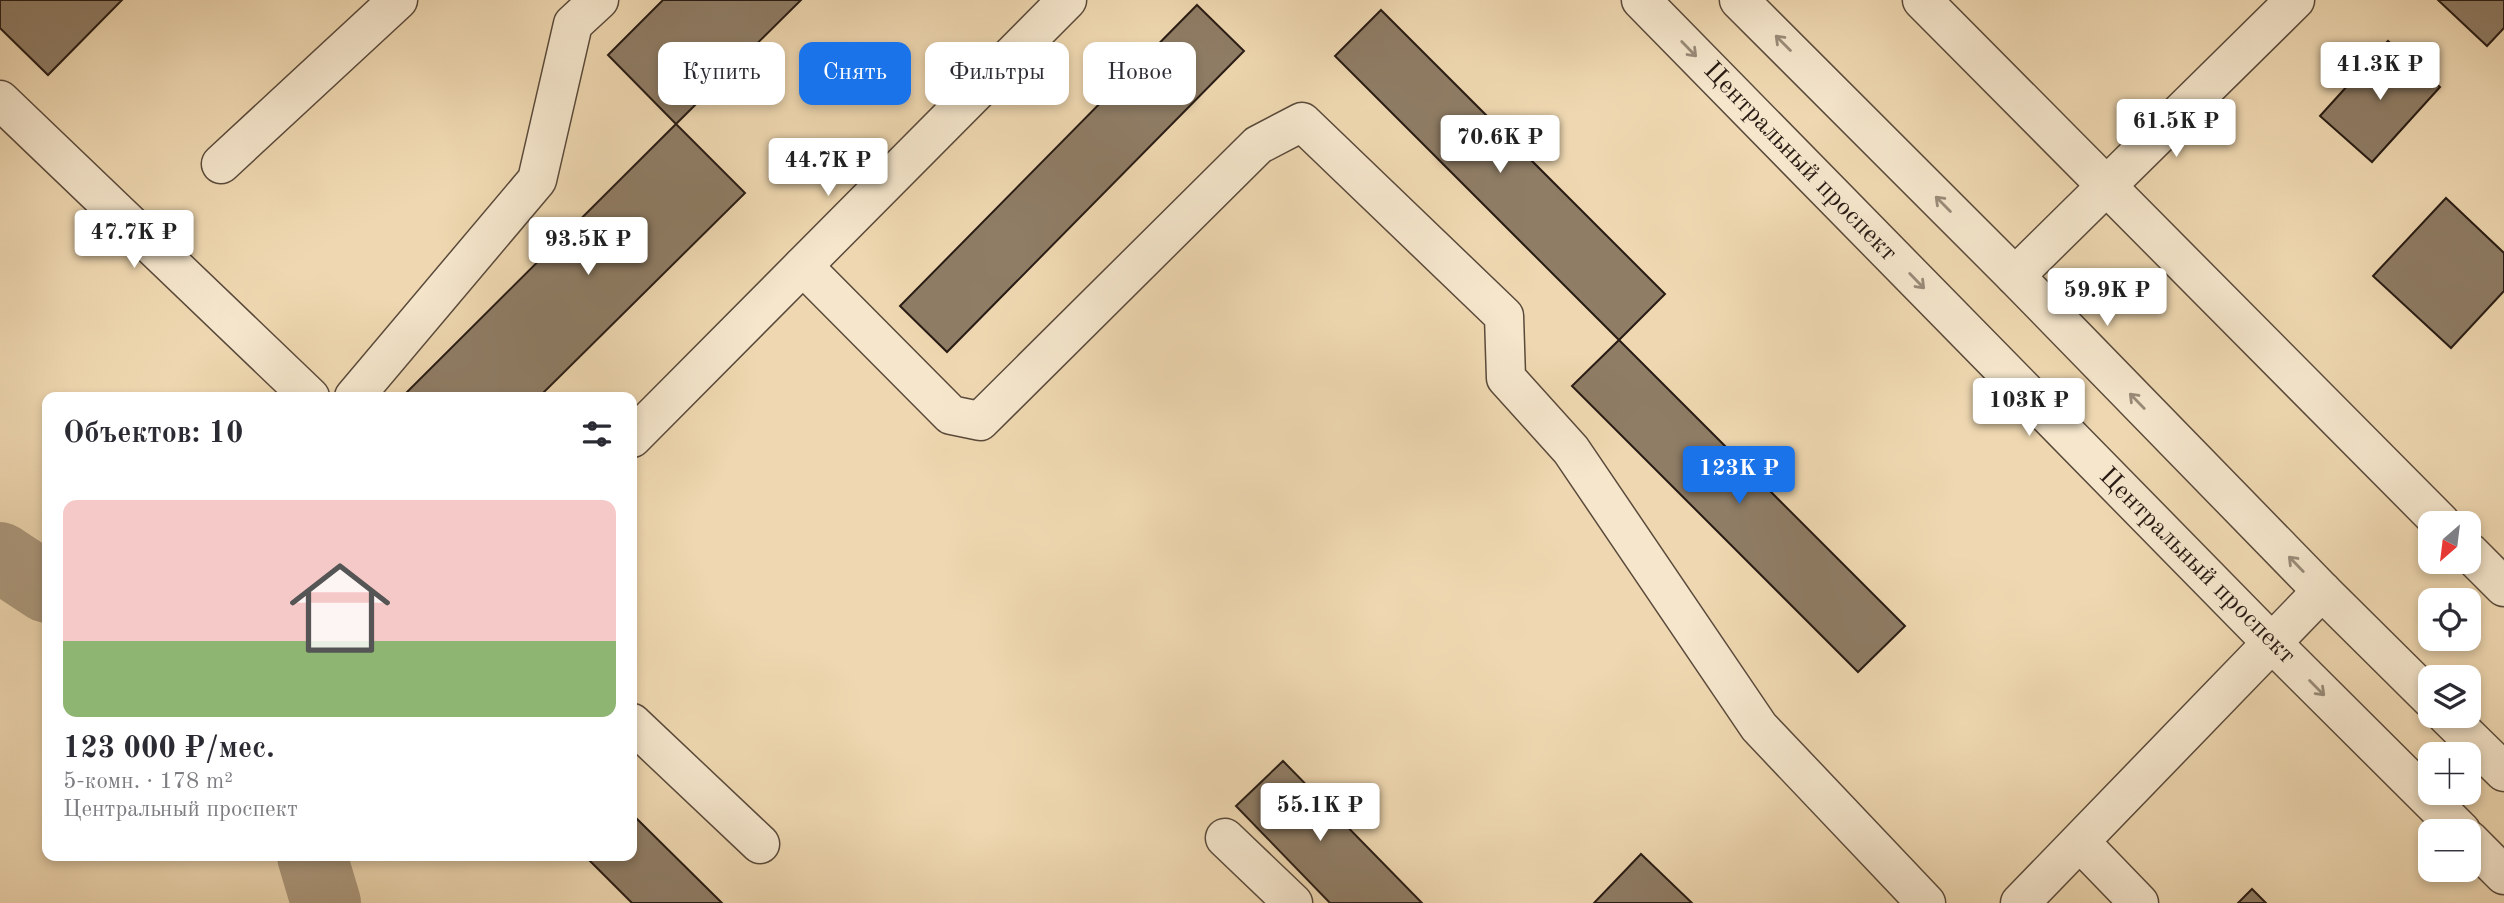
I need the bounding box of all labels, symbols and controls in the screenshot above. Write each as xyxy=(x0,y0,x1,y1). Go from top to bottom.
one-way arrow xyxy=(1774,35,1791,52)
one-way arrow xyxy=(1680,40,1697,57)
chip: Купить xyxy=(658,42,785,105)
chip: Снять xyxy=(799,42,911,105)
chip: Фильтры xyxy=(925,42,1069,105)
chip: Новое xyxy=(1083,42,1196,105)
pin: 41.3K ₽ xyxy=(2315,42,2445,102)
text: 41.3K ₽ xyxy=(2337,53,2423,76)
street label: Центральный проспект xyxy=(1698,57,1902,267)
pin: 61.5K ₽ xyxy=(2111,100,2241,159)
text: 61.5K ₽ xyxy=(2133,110,2219,133)
pin: 70.6K ₽ xyxy=(1435,116,1565,175)
text: 70.6K ₽ xyxy=(1457,126,1543,149)
pin: 44.7K ₽ xyxy=(763,138,893,198)
text: 44.7K ₽ xyxy=(785,149,871,172)
one-way arrow xyxy=(1935,196,1952,213)
pin: 47.7K ₽ xyxy=(69,210,199,270)
pin: 93.5K ₽ xyxy=(523,218,653,277)
text: 47.7K ₽ xyxy=(91,221,177,244)
text: 93.5K ₽ xyxy=(545,228,631,251)
pin: 59.9K ₽ xyxy=(2042,268,2172,328)
one-way arrow xyxy=(1908,272,1925,289)
text: 59.9K ₽ xyxy=(2064,279,2150,302)
pin: 103K ₽ xyxy=(1972,378,2086,438)
text: 103K ₽ xyxy=(1989,389,2069,412)
one-way arrow xyxy=(2129,393,2146,410)
icon: filters xyxy=(578,415,616,453)
text: Объектов: 10 xyxy=(63,419,243,449)
pin: 123K ₽ xyxy=(1682,447,1796,506)
text: 123K ₽ xyxy=(1699,457,1779,480)
street label: Центральный проспект xyxy=(2094,463,2300,669)
north arrow xyxy=(2418,511,2482,574)
map controls xyxy=(2418,511,2481,882)
icon: home xyxy=(277,545,403,671)
one-way arrow xyxy=(2287,556,2304,573)
button: locate xyxy=(2418,588,2481,651)
button: layers xyxy=(2418,665,2481,728)
one-way arrow xyxy=(2308,679,2325,696)
text: 123 000 ₽/мес. xyxy=(63,734,275,764)
button: + xyxy=(2418,742,2481,805)
text: 5-комн. · 178 m² xyxy=(63,770,233,793)
pin: 55.1K ₽ xyxy=(1255,784,1385,843)
text: 55.1K ₽ xyxy=(1277,794,1363,817)
text: Центральный проспект xyxy=(63,798,298,821)
button: − xyxy=(2418,819,2481,882)

